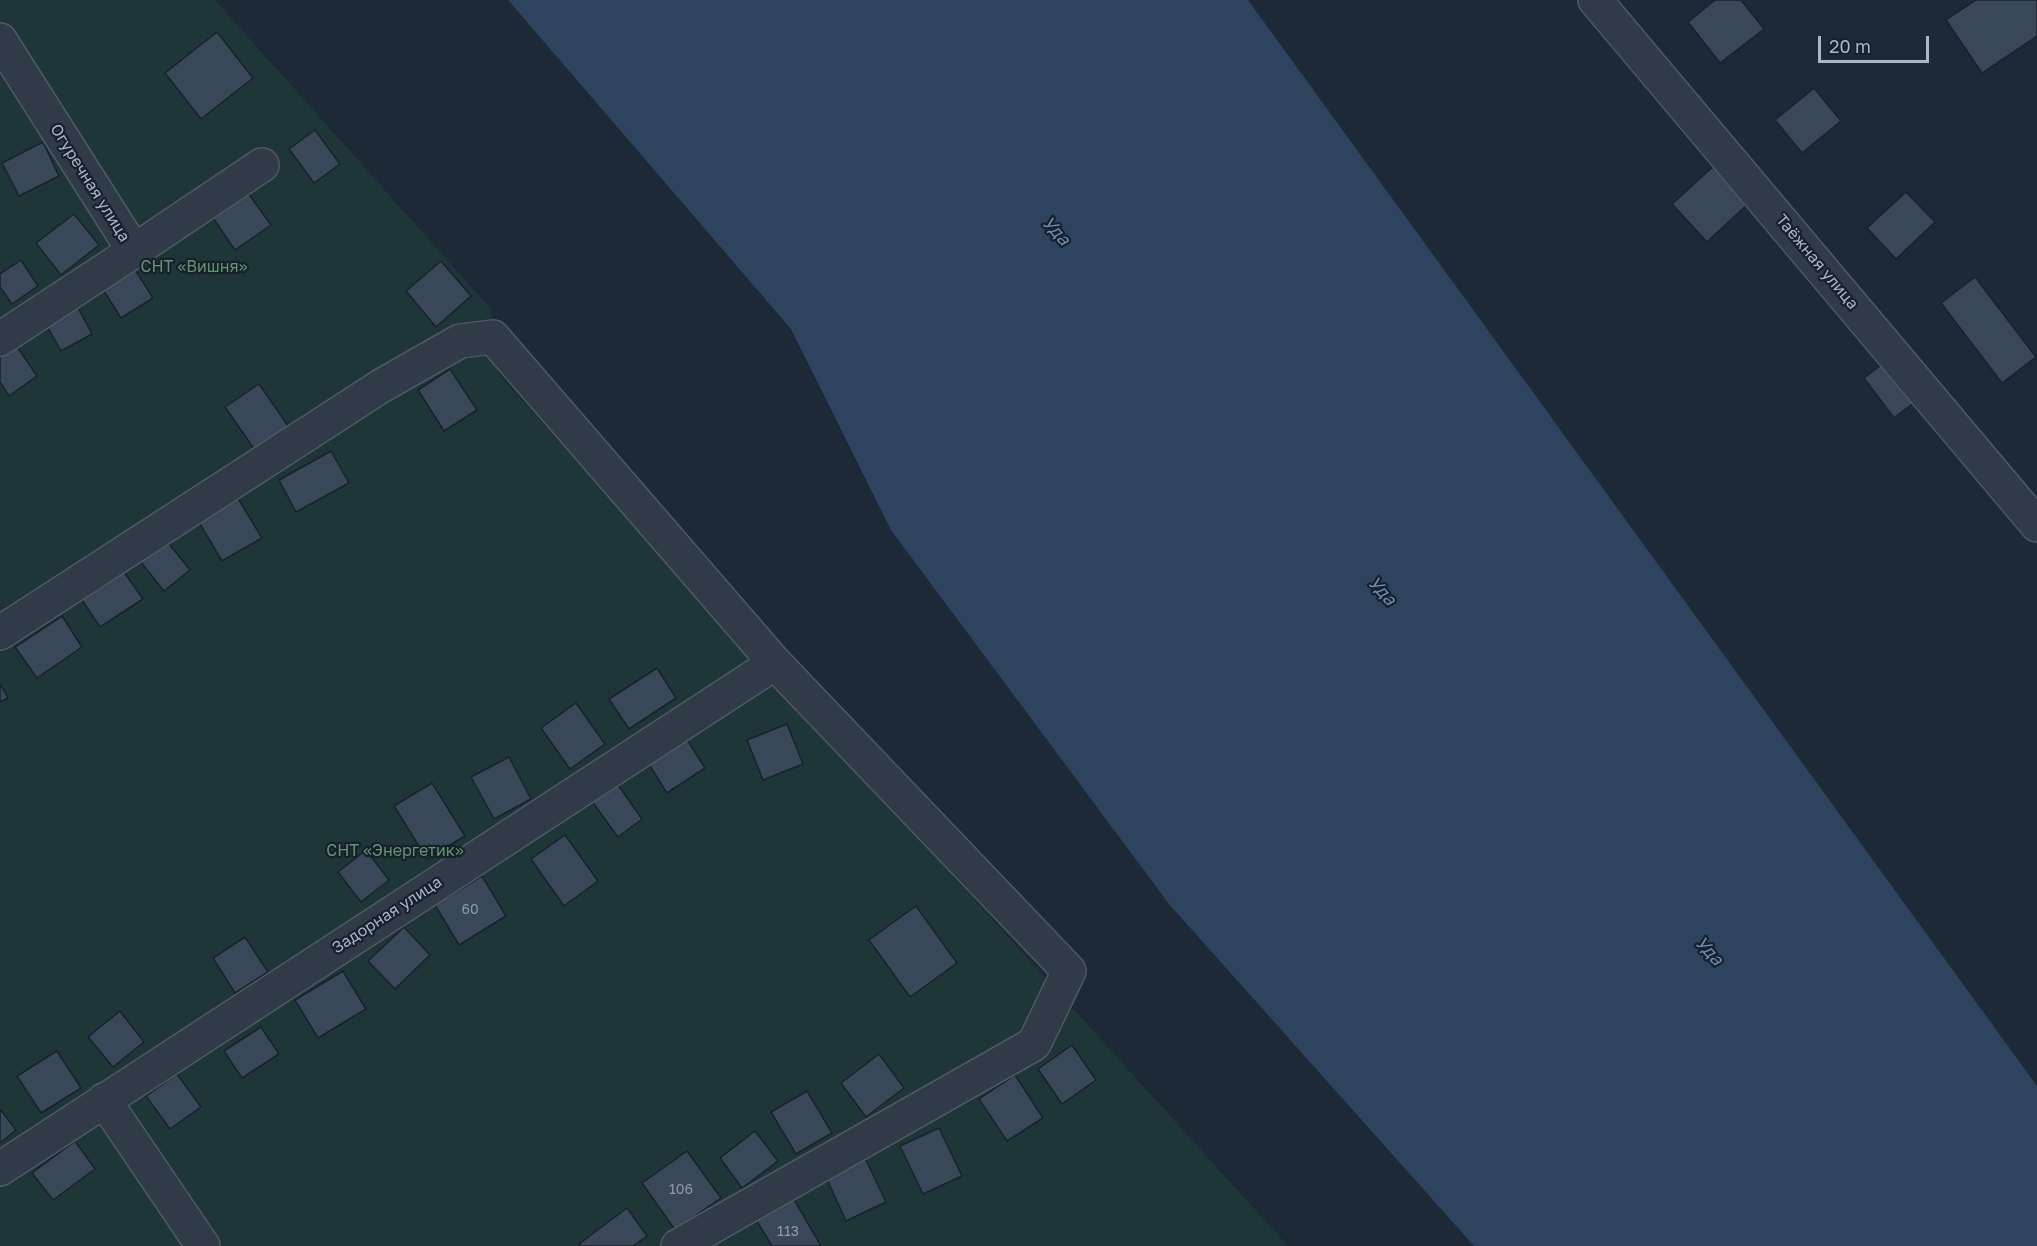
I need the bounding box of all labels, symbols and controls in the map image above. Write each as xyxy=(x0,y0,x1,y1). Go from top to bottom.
scale bar xyxy=(1821,24,1932,62)
text: 20 m xyxy=(1829,35,1871,57)
street label: Огуречная улица xyxy=(46,121,134,245)
street label: Таёжная улица xyxy=(1772,211,1862,313)
water label: Уда xyxy=(1037,212,1075,250)
park label: СНТ «Вишня» xyxy=(141,257,247,277)
water label: Уда xyxy=(1363,572,1401,610)
park label: СНТ «Энергетик» xyxy=(326,841,464,861)
street label: Задорная улица xyxy=(328,872,446,958)
house number: 60 xyxy=(461,902,479,918)
water label: Уда xyxy=(1690,932,1728,970)
house number: 106 xyxy=(669,1182,693,1198)
house number: 113 xyxy=(777,1224,799,1240)

